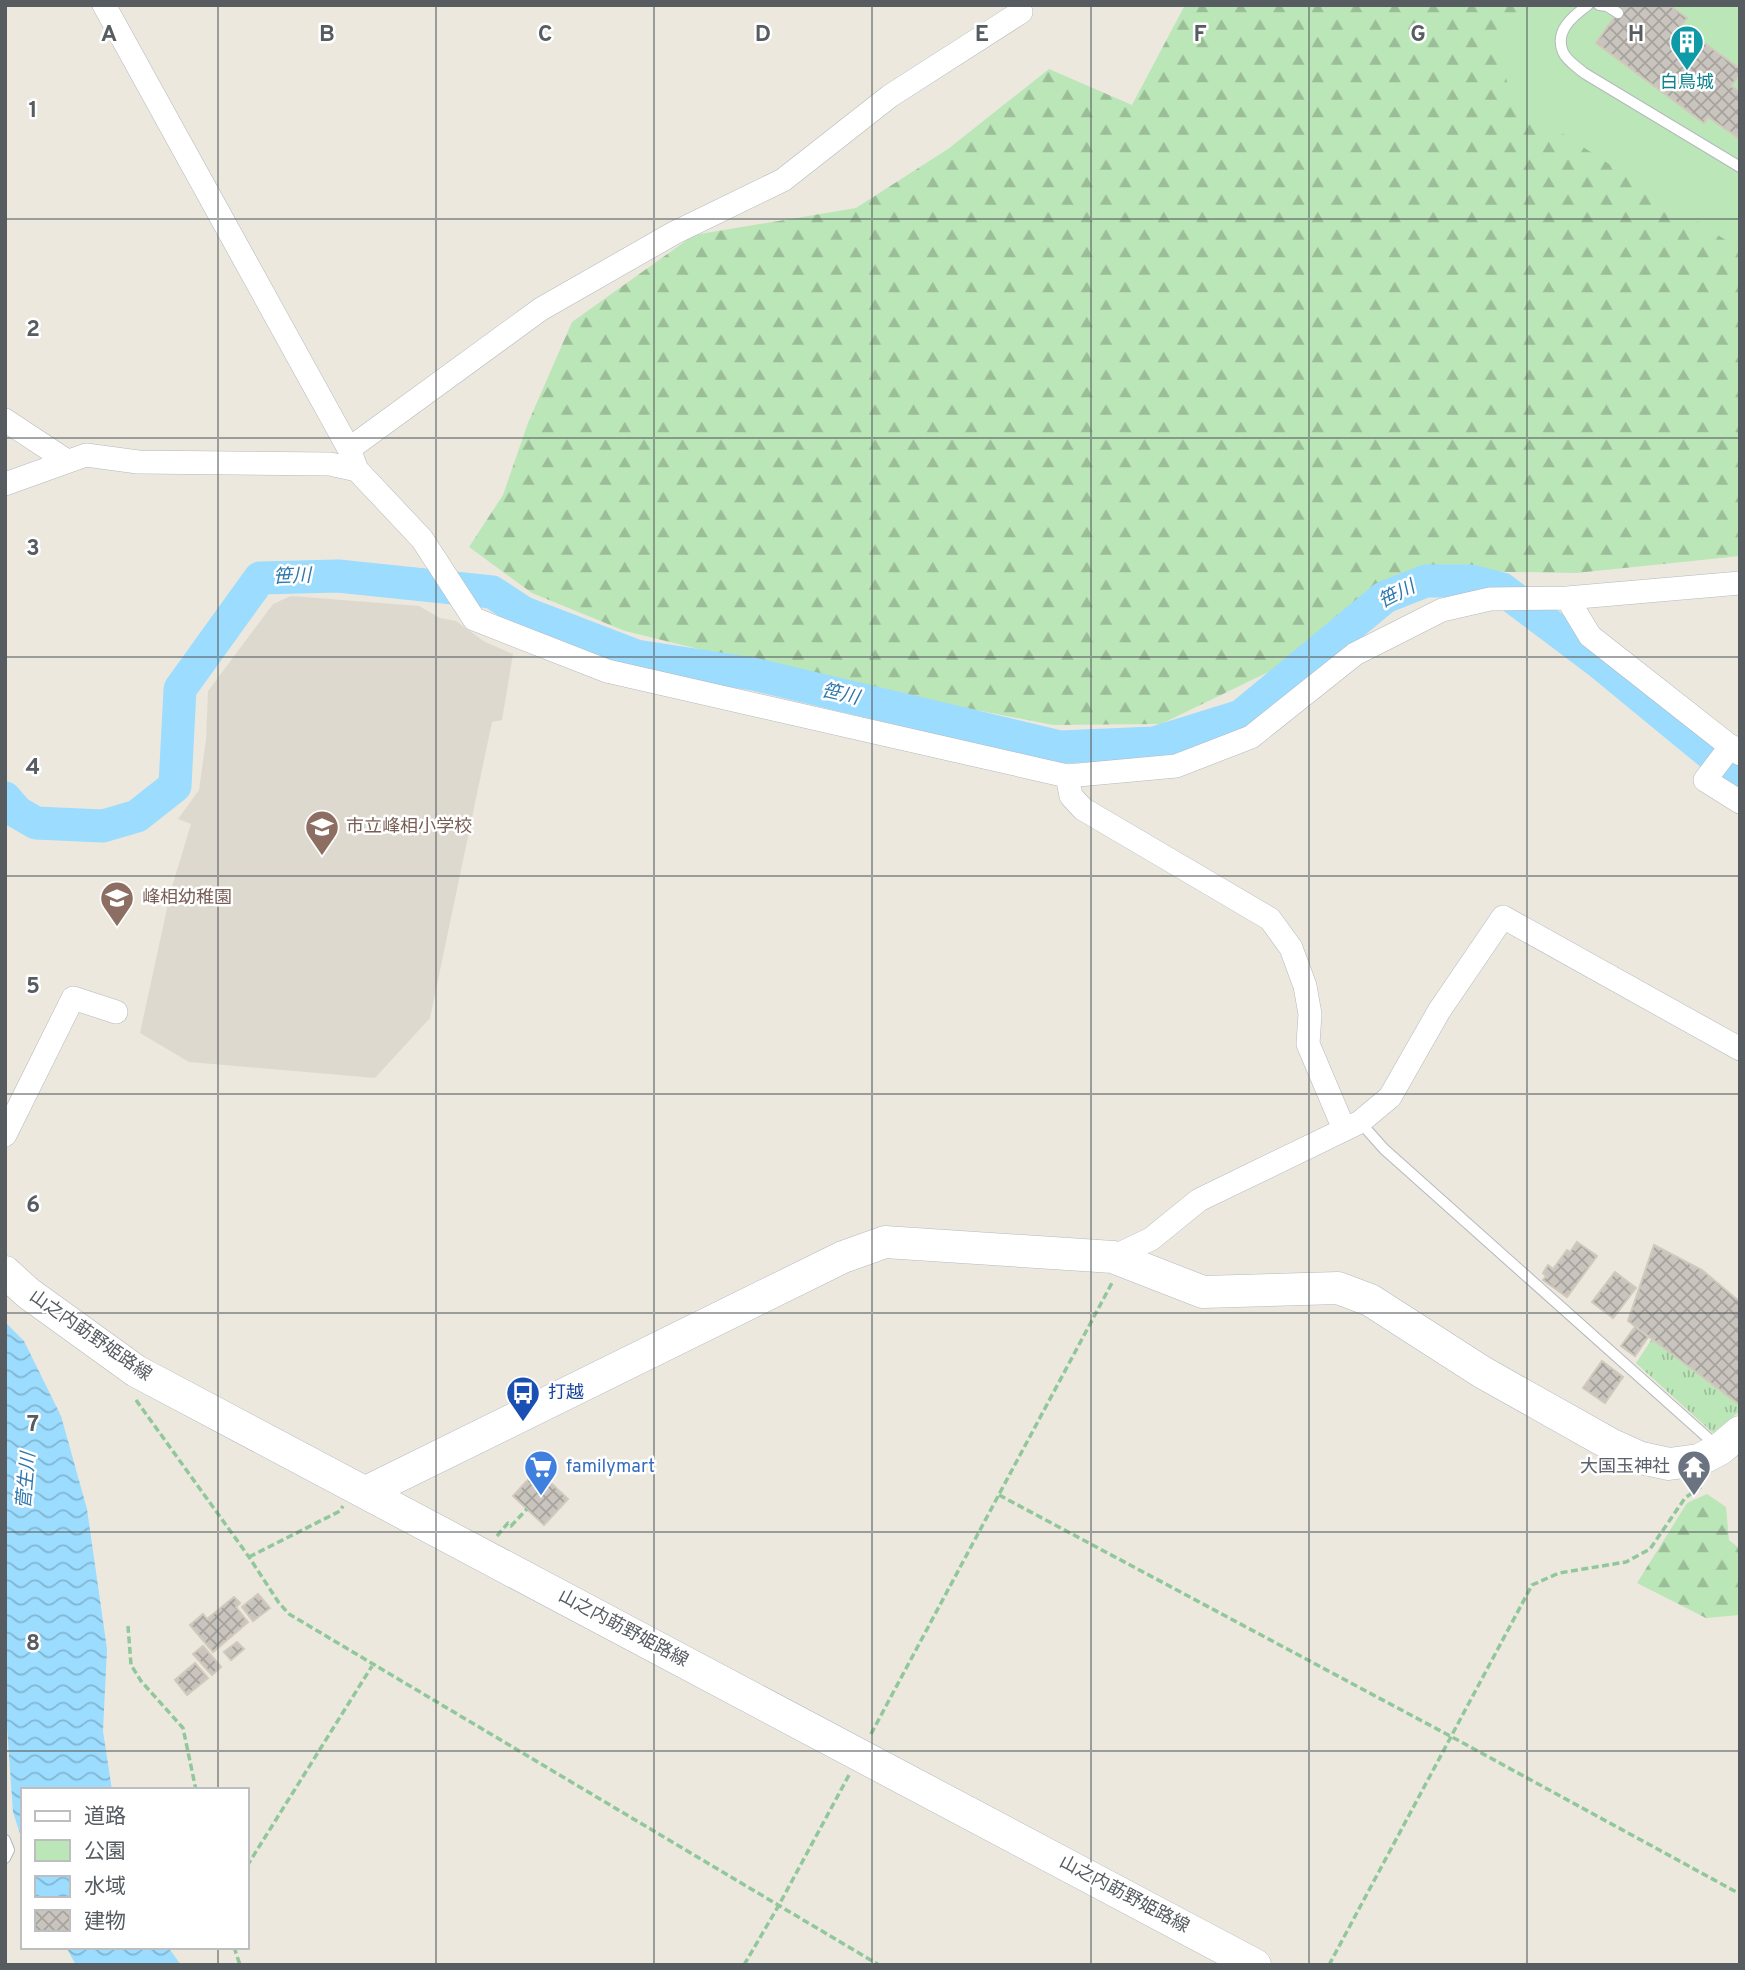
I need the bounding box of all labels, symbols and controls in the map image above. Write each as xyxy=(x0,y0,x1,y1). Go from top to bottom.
text: A xyxy=(101,21,117,50)
text: B xyxy=(319,21,335,50)
text: C xyxy=(538,21,552,50)
text: D xyxy=(755,21,771,50)
text: E xyxy=(975,21,989,50)
text: F xyxy=(1193,21,1207,50)
text: G xyxy=(1410,21,1426,50)
text: H xyxy=(1628,21,1644,50)
building icon: 白鳥城 xyxy=(1668,23,1706,72)
place label: 白鳥城 xyxy=(1660,72,1714,95)
text: 1 xyxy=(28,97,38,126)
text: 2 xyxy=(26,316,40,345)
text: 3 xyxy=(26,535,40,564)
water label: 笹川 xyxy=(273,564,313,590)
water label: 笹川 xyxy=(1375,575,1421,614)
water label: 笹川 xyxy=(819,679,863,711)
text: 4 xyxy=(26,754,40,783)
school or university icon: 市立峰相小学校 xyxy=(303,808,341,857)
place label: 市立峰相小学校 xyxy=(346,816,472,839)
school or university icon: 峰相幼稚園 xyxy=(98,879,136,928)
place label: 峰相幼稚園 xyxy=(142,887,232,910)
text: 5 xyxy=(26,973,40,1002)
text: 6 xyxy=(26,1192,40,1221)
street label: 山之内莇野姫路線 xyxy=(24,1285,156,1387)
bus stop icon: 打越 xyxy=(504,1374,542,1423)
place label: 打越 xyxy=(548,1382,584,1405)
text: 7 xyxy=(27,1411,39,1440)
supermarket icon: familymart xyxy=(522,1448,560,1497)
temple icon: 大国玉神社 xyxy=(1675,1448,1713,1497)
water label: 菅生川 xyxy=(13,1450,42,1510)
place label: familymart xyxy=(566,1456,655,1479)
place label: 大国玉神社 xyxy=(1580,1456,1670,1479)
street label: 山之内莇野姫路線 xyxy=(554,1585,692,1673)
text: 8 xyxy=(26,1630,40,1659)
legend xyxy=(21,1788,248,1949)
text: 道路 xyxy=(84,1804,126,1831)
text: 公園 xyxy=(84,1839,126,1866)
street label: 山之内莇野姫路線 xyxy=(1055,1851,1193,1939)
text: 水域 xyxy=(84,1874,126,1901)
text: 建物 xyxy=(84,1909,126,1936)

